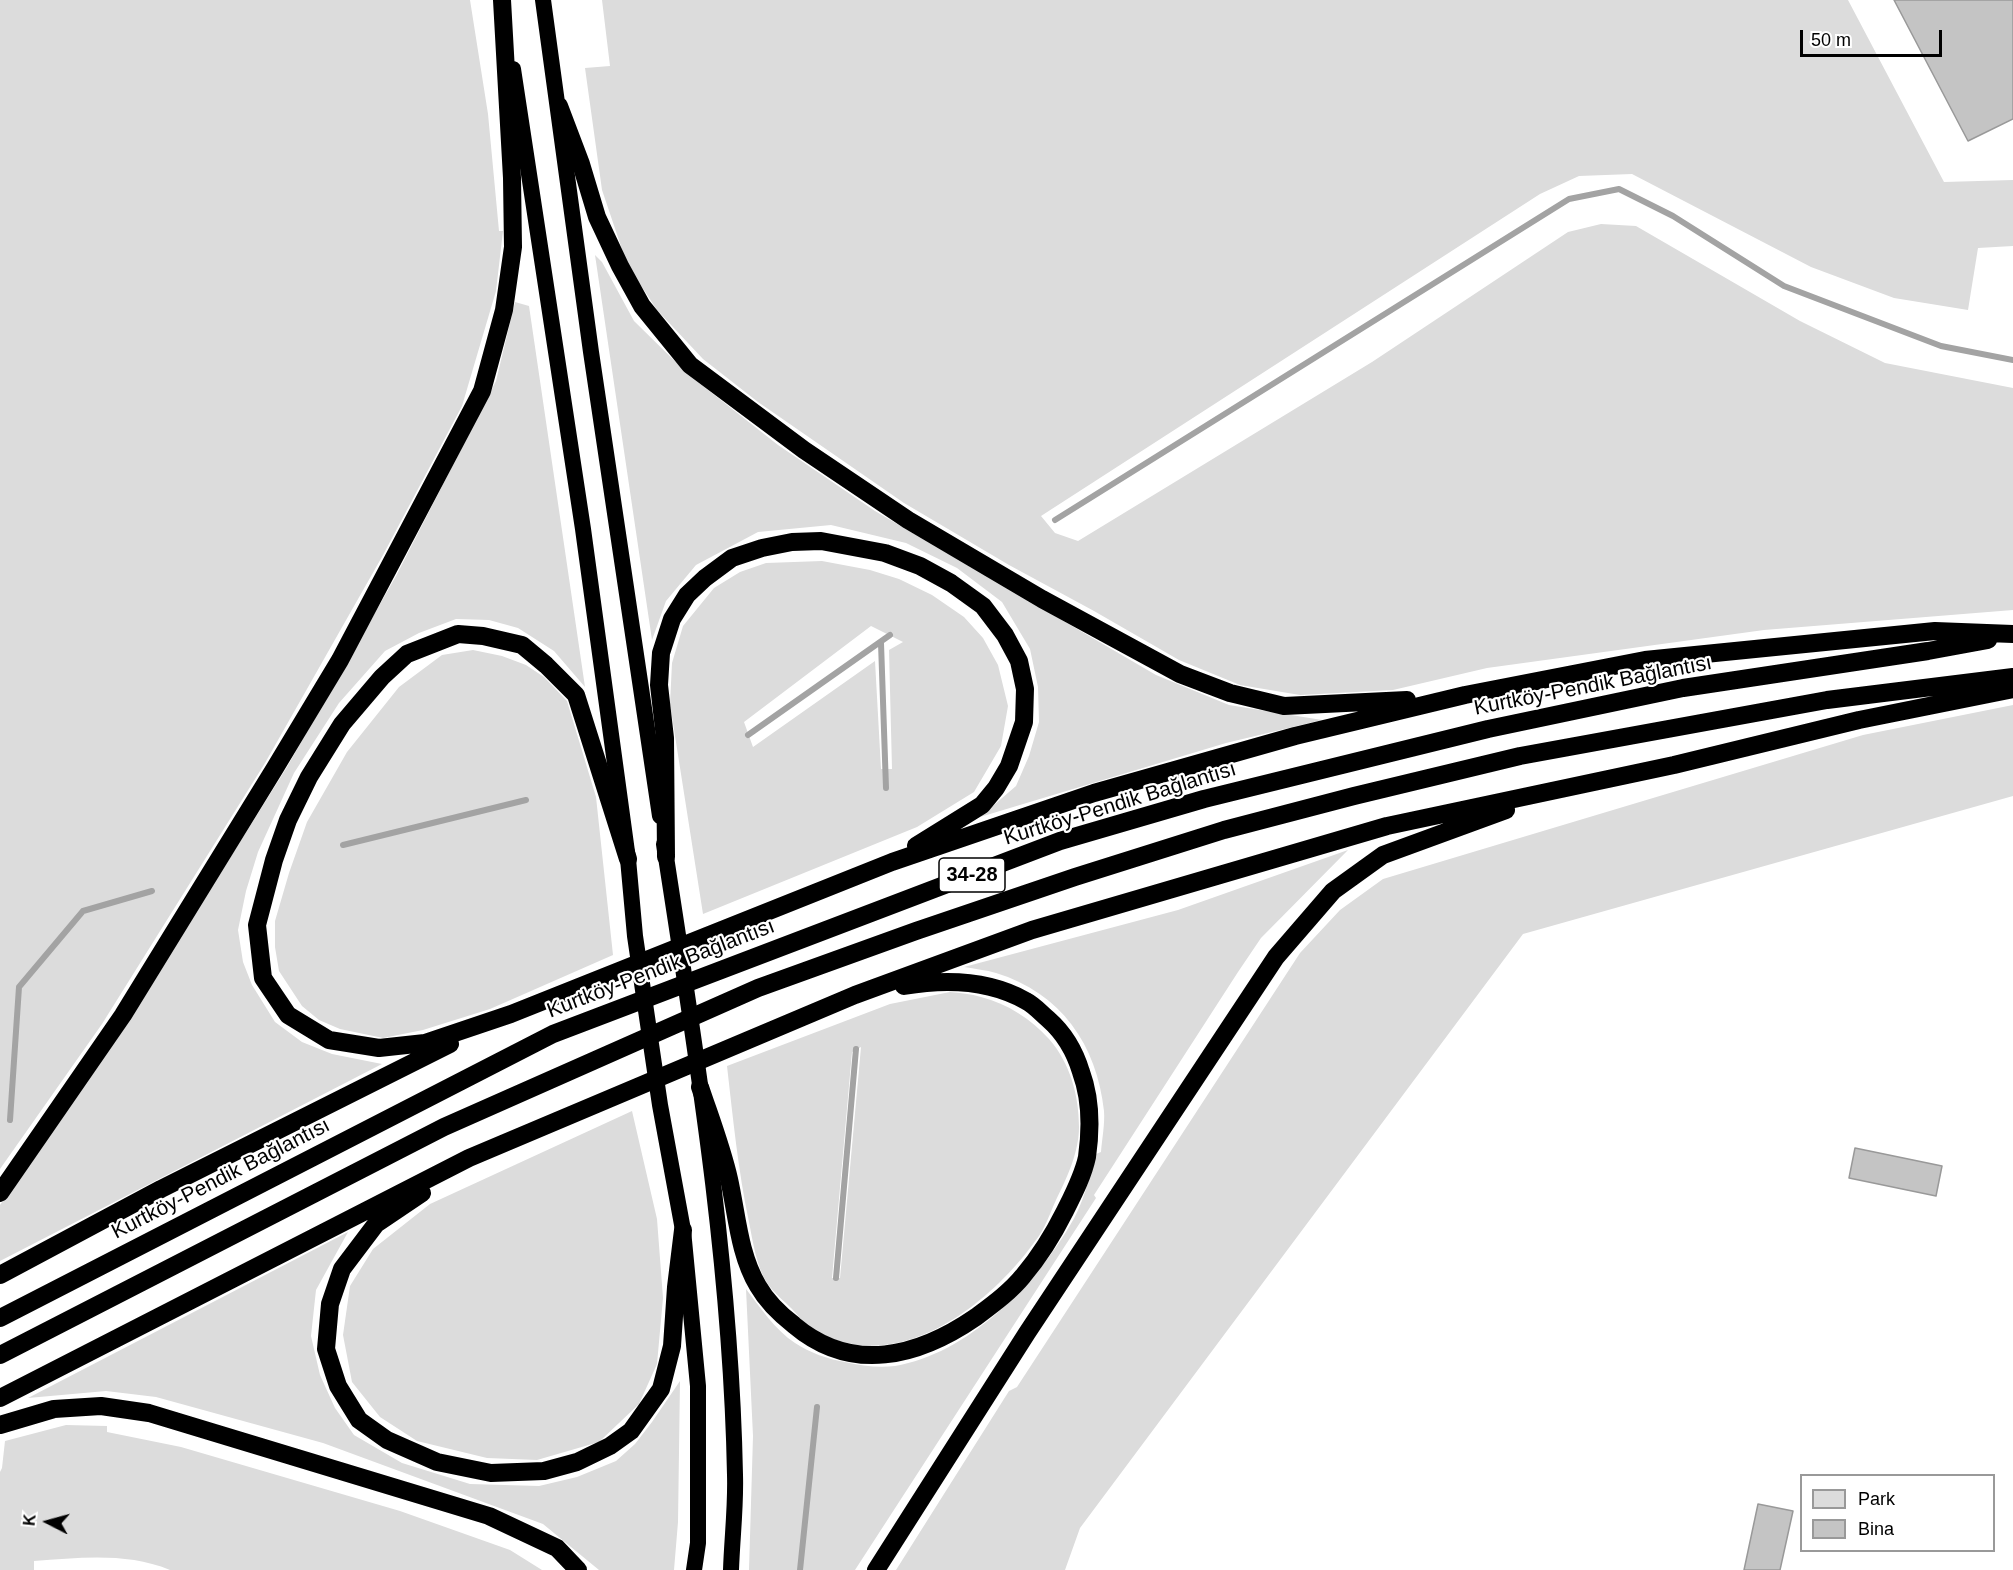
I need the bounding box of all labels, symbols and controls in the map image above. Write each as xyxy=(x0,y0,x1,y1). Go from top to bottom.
scale bar xyxy=(1803,18,1946,56)
text: 50 m xyxy=(1811,30,1851,50)
street label: Kurtköy-Pendik Bağlantısı xyxy=(1472,651,1714,721)
street label: Kurtköy-Pendik Bağlantısı xyxy=(1001,757,1239,851)
road number: 34-28 xyxy=(939,858,1005,892)
street label: Kurtköy-Pendik Bağlantısı xyxy=(544,914,778,1024)
street label: Kurtköy-Pendik Bağlantısı xyxy=(108,1113,334,1245)
legend xyxy=(1800,1474,1995,1552)
text: Park xyxy=(1858,1489,1895,1509)
north arrow xyxy=(18,1492,78,1552)
text: K xyxy=(21,1513,39,1527)
text: Bina xyxy=(1858,1519,1894,1539)

